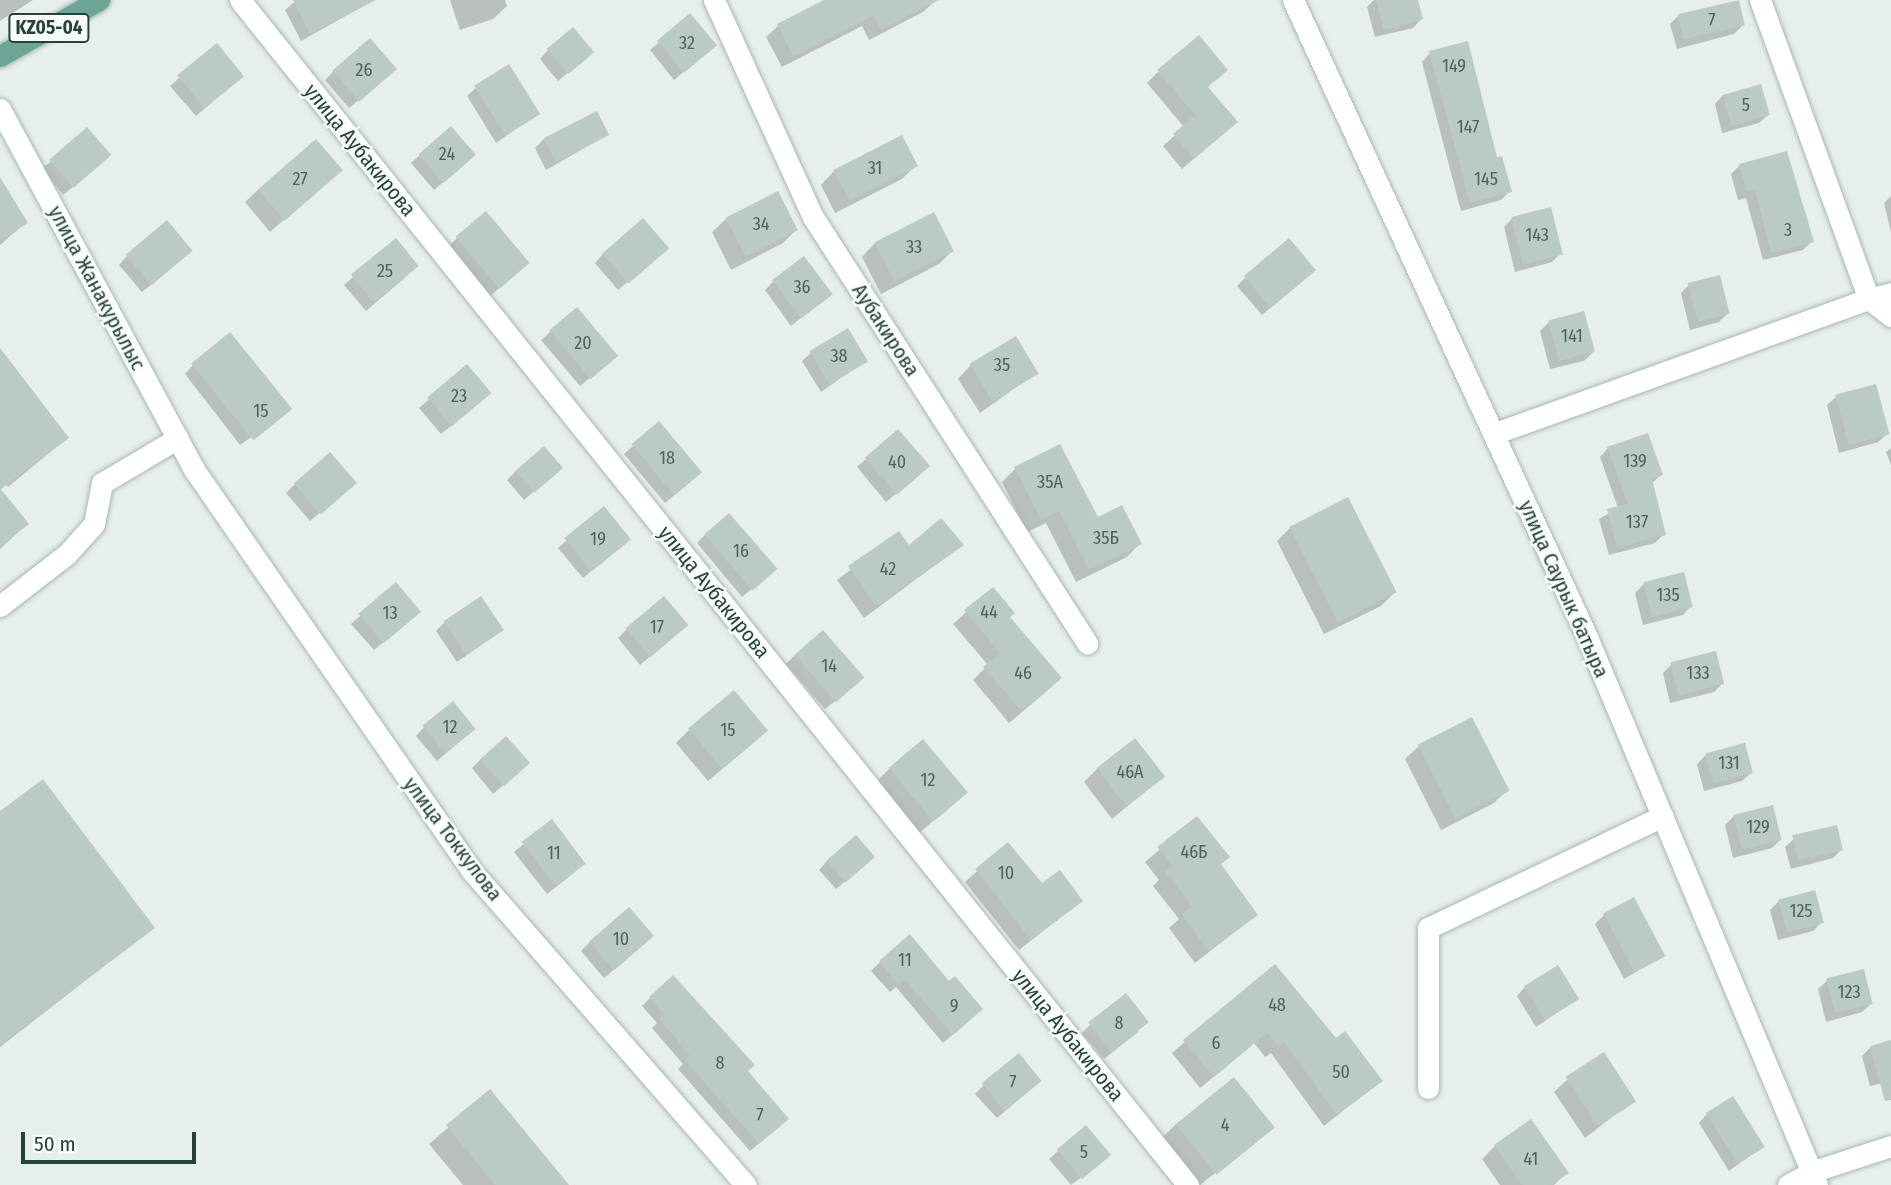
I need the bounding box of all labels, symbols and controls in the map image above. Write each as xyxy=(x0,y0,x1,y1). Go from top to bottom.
house number: 7 xyxy=(1708,9,1716,31)
road number: KZ05-04 xyxy=(7,12,91,44)
house number: 32 xyxy=(679,32,695,54)
house number: 149 xyxy=(1442,55,1466,77)
house number: 26 xyxy=(356,59,372,81)
street label: улица Аубакирова xyxy=(299,79,421,221)
house number: 5 xyxy=(1742,94,1750,116)
house number: 147 xyxy=(1457,116,1479,138)
house number: 24 xyxy=(439,143,455,165)
house number: 31 xyxy=(868,157,882,179)
house number: 27 xyxy=(292,168,308,190)
house number: 145 xyxy=(1474,168,1498,190)
street label: улица Жанакурылыс xyxy=(43,201,151,375)
house number: 34 xyxy=(753,213,769,235)
house number: 3 xyxy=(1784,219,1792,241)
house number: 143 xyxy=(1525,224,1549,246)
house number: 33 xyxy=(906,236,922,258)
house number: 25 xyxy=(377,260,393,282)
house number: 36 xyxy=(793,276,811,298)
street label: Аубакирова xyxy=(847,279,925,381)
house number: 141 xyxy=(1561,325,1583,347)
house number: 20 xyxy=(574,332,592,354)
house number: 38 xyxy=(830,345,848,367)
house number: 35 xyxy=(994,354,1010,376)
house number: 23 xyxy=(451,385,467,407)
house number: 15 xyxy=(253,400,269,422)
house number: 18 xyxy=(659,447,675,469)
house number: 139 xyxy=(1623,450,1647,472)
house number: 40 xyxy=(888,451,906,473)
house number: 35А xyxy=(1037,471,1063,493)
street label: улица Саурык батыра xyxy=(1514,496,1614,682)
house number: 137 xyxy=(1626,511,1648,533)
street label: улица Аубакирова xyxy=(653,521,775,663)
house number: 35Б xyxy=(1093,527,1119,549)
house number: 19 xyxy=(590,528,606,550)
house number: 16 xyxy=(733,540,749,562)
house number: 42 xyxy=(880,558,896,580)
house number: 135 xyxy=(1656,584,1680,606)
house number: 44 xyxy=(980,601,998,623)
house number: 13 xyxy=(382,602,398,624)
house number: 17 xyxy=(650,616,664,638)
house number: 14 xyxy=(821,655,837,677)
house number: 46 xyxy=(1014,662,1032,684)
house number: 133 xyxy=(1686,662,1710,684)
house number: 12 xyxy=(443,716,457,738)
house number: 15 xyxy=(720,719,736,741)
house number: 131 xyxy=(1718,752,1740,774)
house number: 46А xyxy=(1116,761,1144,783)
house number: 12 xyxy=(921,769,935,791)
street label: улица Токкулова xyxy=(398,772,508,906)
house number: 129 xyxy=(1746,816,1770,838)
house number: 46Б xyxy=(1180,841,1208,863)
house number: 11 xyxy=(547,842,561,864)
house number: 10 xyxy=(998,862,1014,884)
house number: 125 xyxy=(1789,900,1813,922)
house number: 10 xyxy=(613,928,629,950)
house number: 11 xyxy=(898,949,912,971)
street label: улица Аубакирова xyxy=(1007,964,1129,1106)
house number: 123 xyxy=(1837,981,1861,1003)
house number: 48 xyxy=(1268,994,1286,1016)
house number: 9 xyxy=(950,995,958,1017)
house number: 8 xyxy=(1115,1012,1123,1034)
house number: 6 xyxy=(1212,1032,1220,1054)
house number: 8 xyxy=(716,1052,724,1074)
house number: 50 xyxy=(1332,1061,1350,1083)
house number: 7 xyxy=(1009,1071,1017,1093)
house number: 7 xyxy=(756,1104,764,1126)
house number: 4 xyxy=(1221,1114,1229,1136)
scale bar xyxy=(24,1118,200,1162)
text: 50 m xyxy=(34,1131,76,1157)
house number: 5 xyxy=(1080,1141,1088,1163)
house number: 41 xyxy=(1524,1148,1538,1170)

